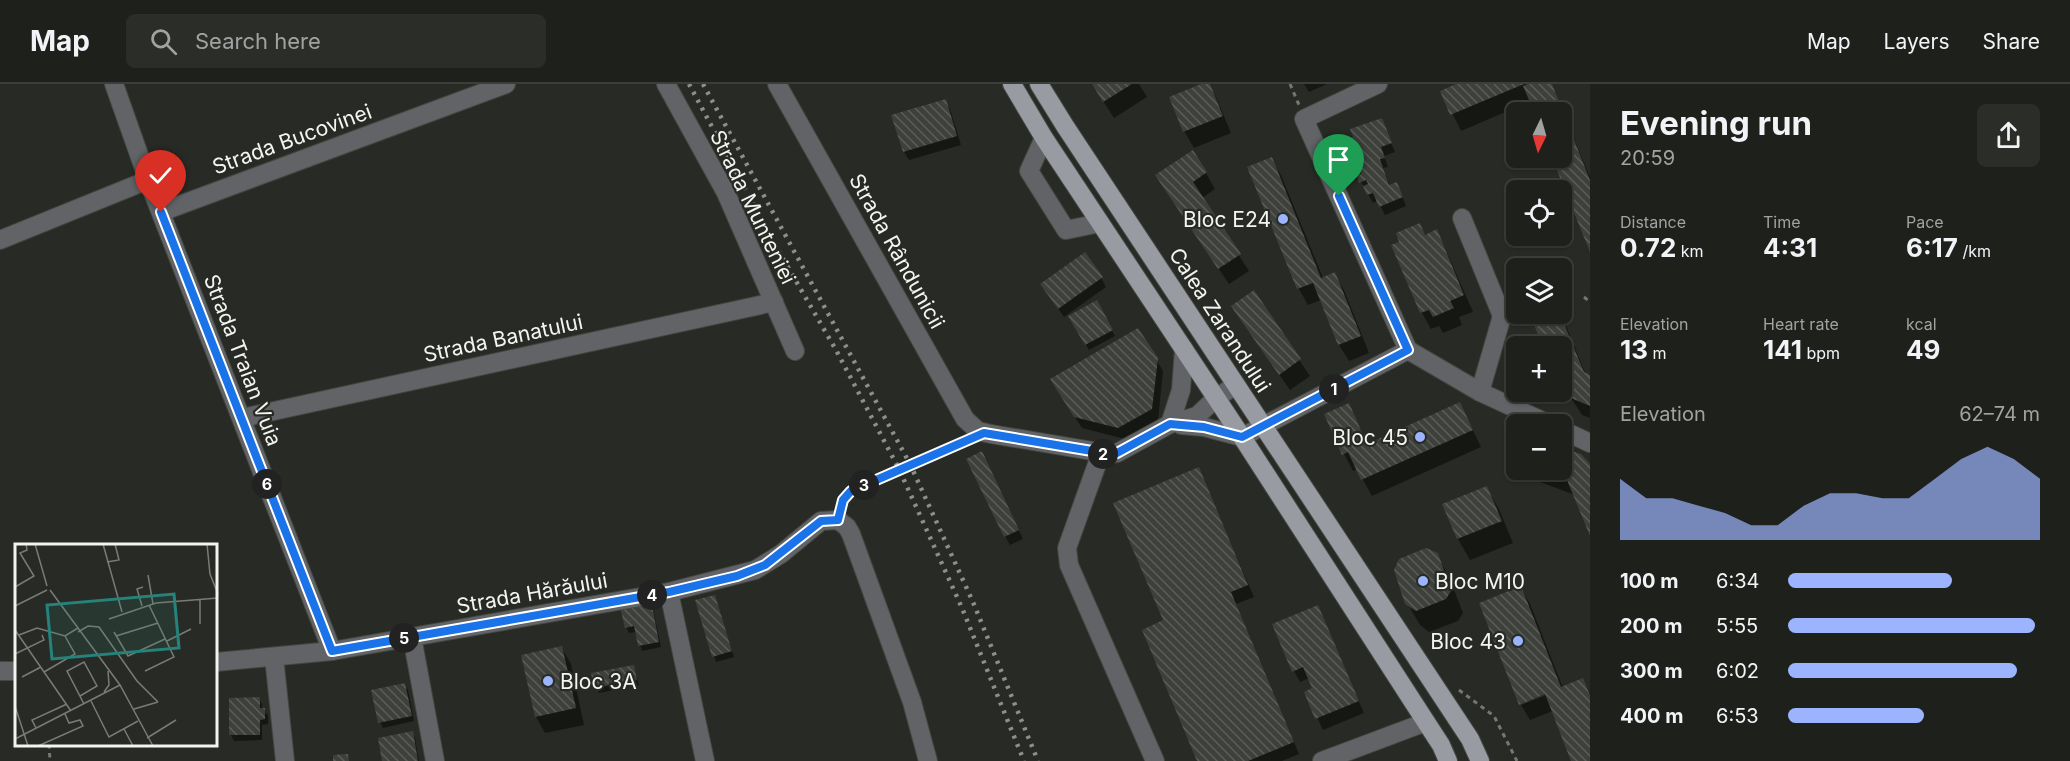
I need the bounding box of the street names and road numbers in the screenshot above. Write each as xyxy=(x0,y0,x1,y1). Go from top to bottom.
street label: Strada Bucovinei xyxy=(209,99,375,179)
street label: Strada Munteniei xyxy=(705,126,801,288)
street label: Strada Rândunicii xyxy=(844,169,950,333)
street label: Calea Zarandului xyxy=(1164,243,1276,397)
street label: Strada Traian Vuia xyxy=(199,271,287,449)
street label: Strada Banatului xyxy=(421,309,585,367)
street label: Strada Hărăului xyxy=(455,567,609,619)

